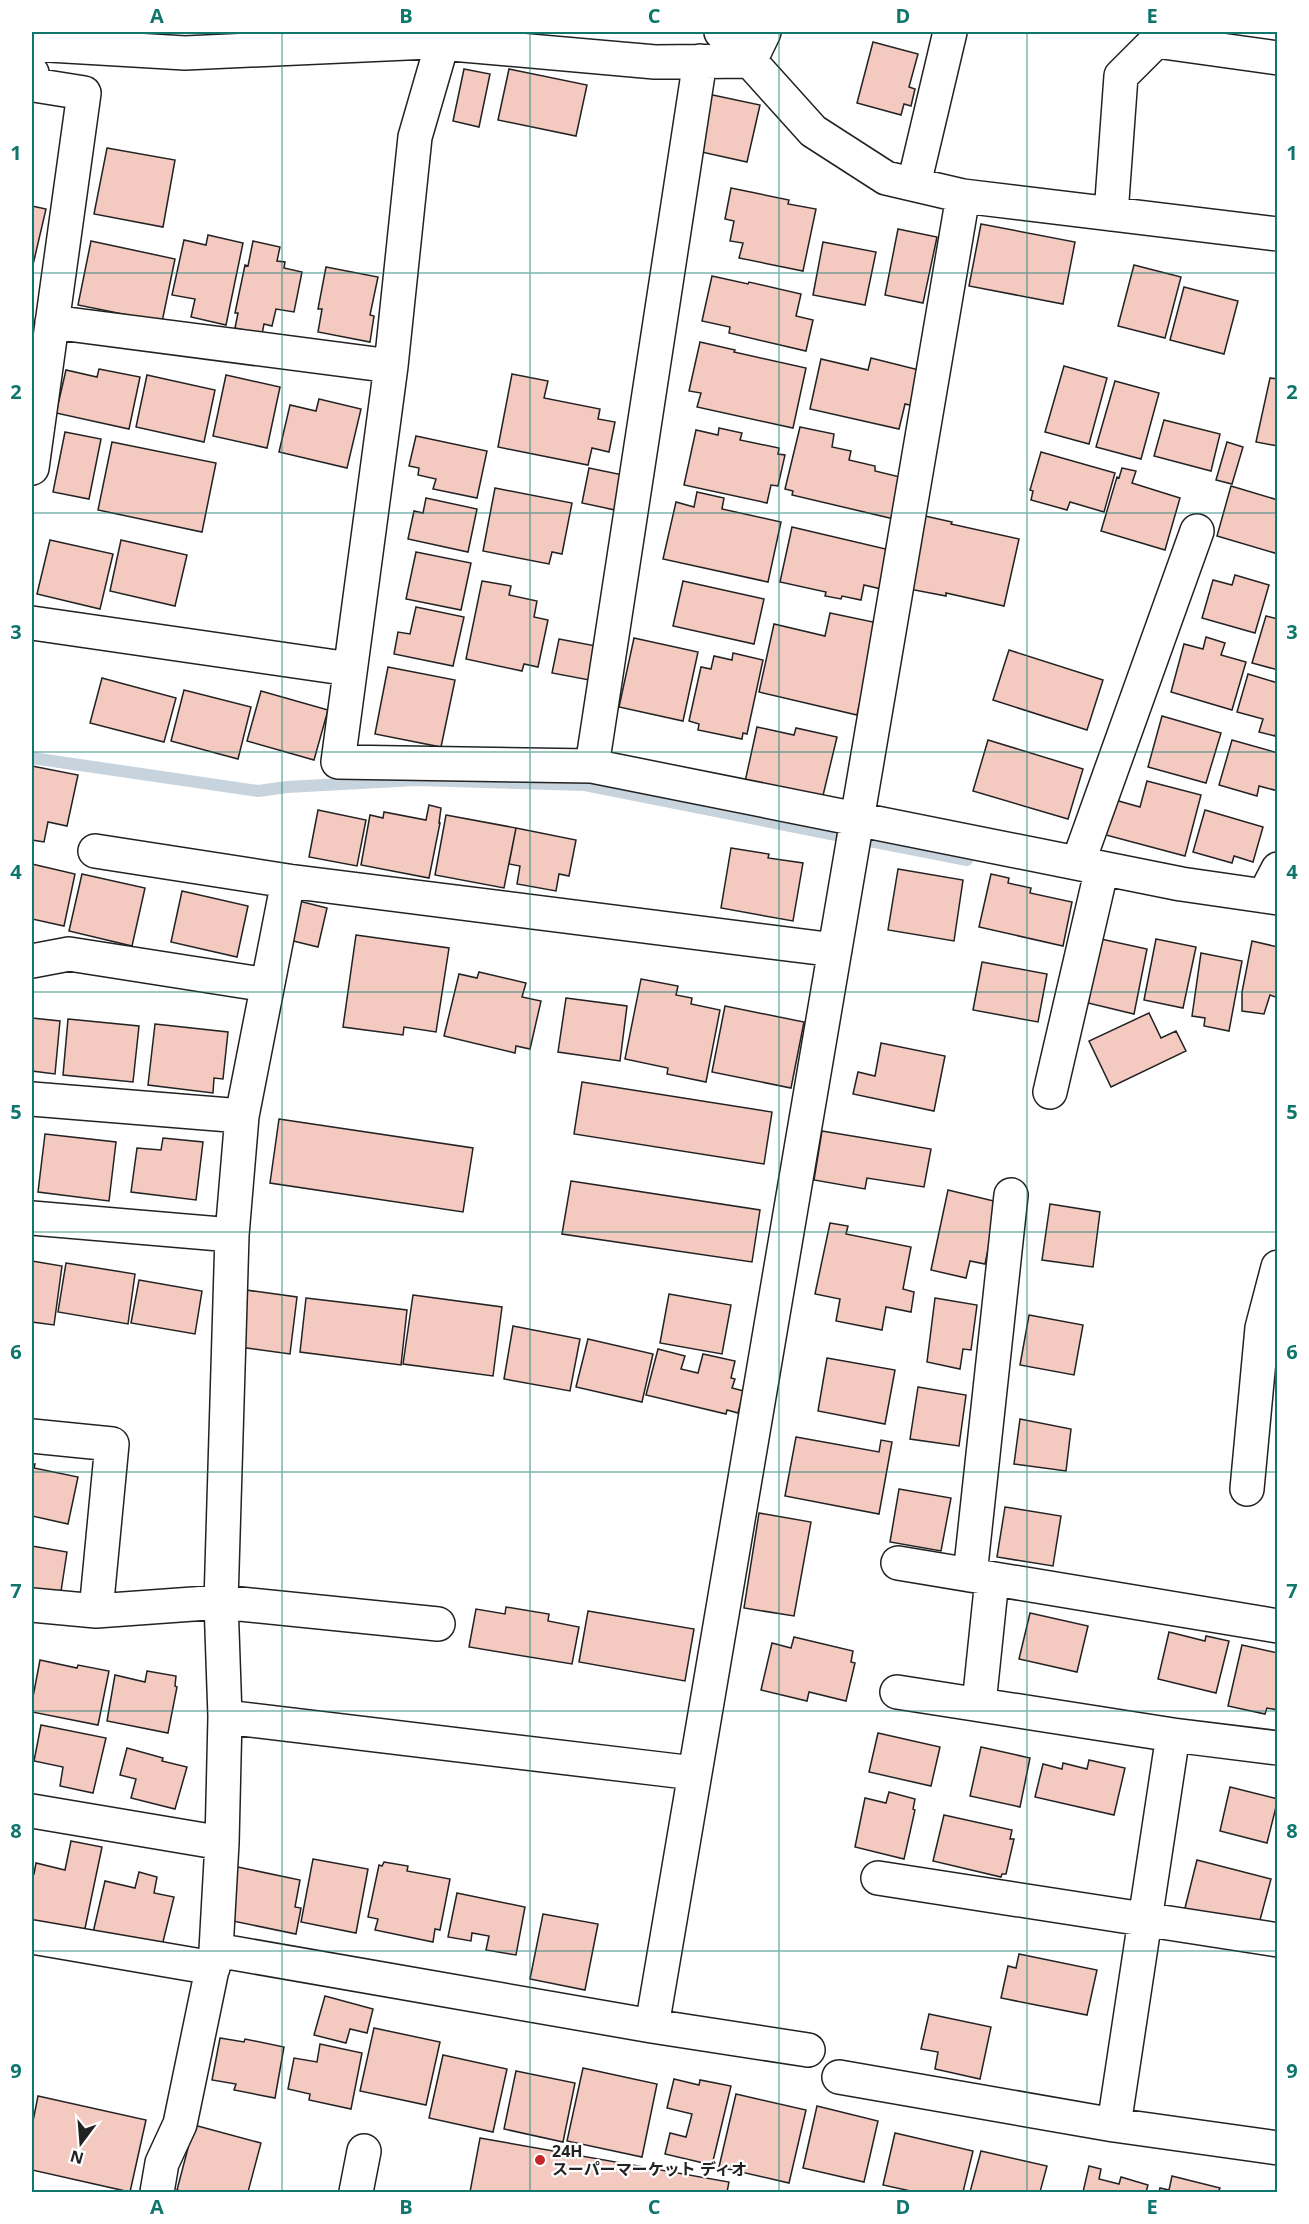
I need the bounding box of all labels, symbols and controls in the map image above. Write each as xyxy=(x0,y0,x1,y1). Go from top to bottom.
text: A xyxy=(150,2,164,29)
text: B xyxy=(399,2,413,29)
text: C xyxy=(648,2,661,29)
text: D xyxy=(896,2,910,29)
text: E xyxy=(1146,2,1158,29)
text: 1 xyxy=(10,139,22,166)
text: 1 xyxy=(1286,139,1298,166)
text: 2 xyxy=(10,378,22,405)
text: 2 xyxy=(1286,378,1298,405)
text: 3 xyxy=(10,618,22,645)
text: 3 xyxy=(1286,618,1298,645)
text: 4 xyxy=(10,858,22,885)
text: 4 xyxy=(1286,858,1298,885)
text: 5 xyxy=(10,1098,22,1125)
text: 5 xyxy=(1286,1098,1298,1125)
text: 6 xyxy=(10,1338,22,1365)
text: 6 xyxy=(1286,1338,1298,1365)
text: 7 xyxy=(10,1577,22,1604)
text: 7 xyxy=(1286,1577,1298,1604)
text: 8 xyxy=(10,1817,22,1844)
text: 8 xyxy=(1286,1817,1298,1844)
text: 9 xyxy=(10,2057,22,2084)
text: 9 xyxy=(1286,2057,1298,2084)
north arrow xyxy=(51,2113,111,2173)
place label: 24H スーパーマーケット ディオ xyxy=(552,2140,747,2180)
text: N xyxy=(68,2145,86,2170)
marker: 24H スーパーマーケット ディオ xyxy=(533,2153,547,2167)
text: A xyxy=(150,2193,164,2220)
text: B xyxy=(399,2193,413,2220)
text: C xyxy=(648,2193,661,2220)
text: D xyxy=(896,2193,910,2220)
text: E xyxy=(1146,2193,1158,2220)

